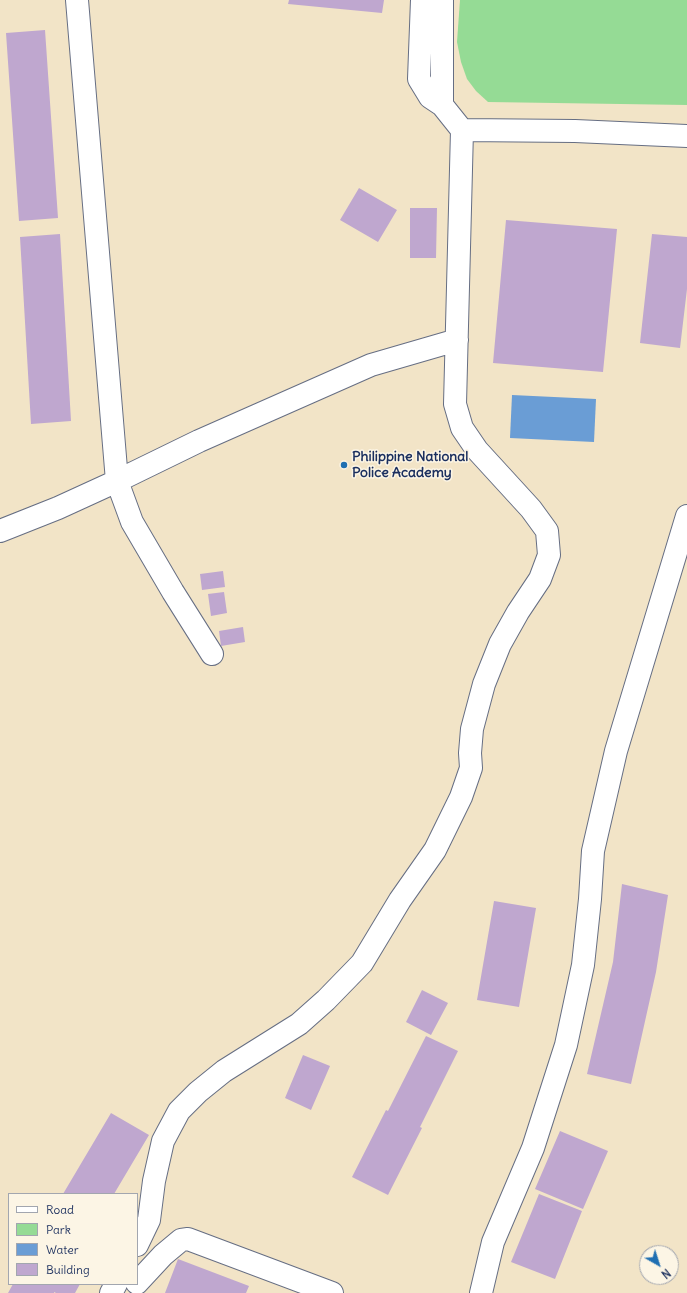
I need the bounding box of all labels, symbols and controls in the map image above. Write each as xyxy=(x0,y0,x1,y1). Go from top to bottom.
place label: Philippine National Police Academy xyxy=(352,449,468,482)
marker: Philippine National Police Academy xyxy=(339,460,349,470)
legend xyxy=(8,1193,138,1285)
text: Road xyxy=(46,1202,74,1217)
text: Park xyxy=(46,1222,71,1237)
text: Water xyxy=(46,1242,79,1257)
north arrow xyxy=(639,1245,679,1285)
text: Building xyxy=(46,1262,90,1277)
text: N xyxy=(659,1266,673,1281)

